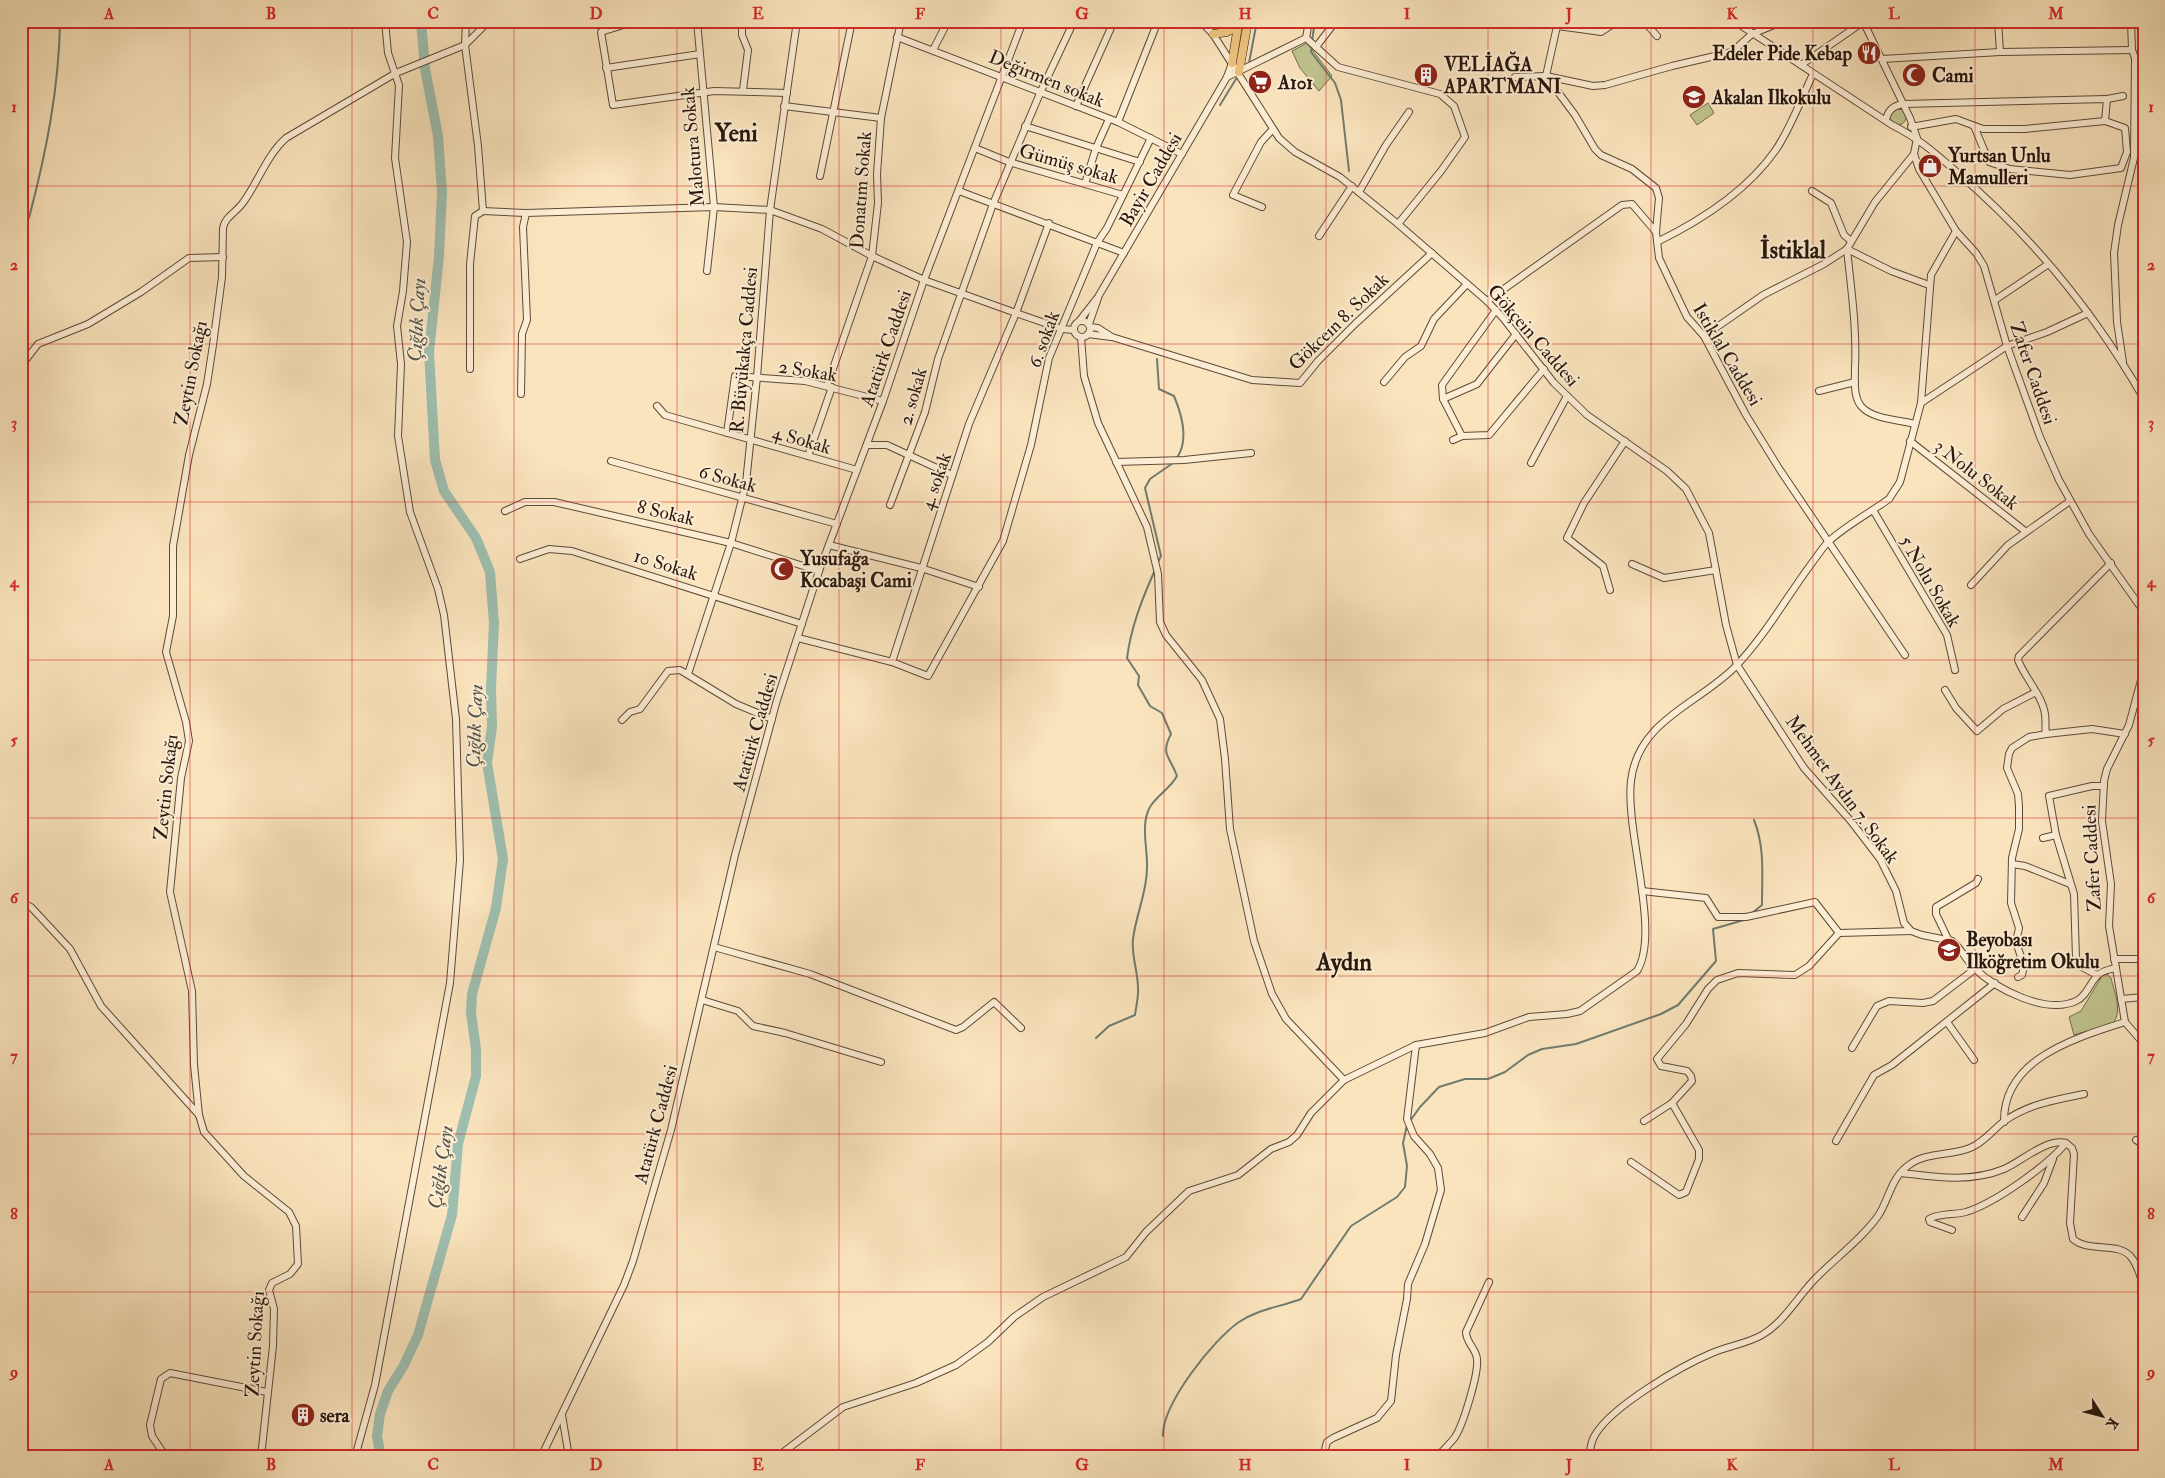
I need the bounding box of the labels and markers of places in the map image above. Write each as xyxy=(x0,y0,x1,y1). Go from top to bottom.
restaurant icon: Edeler Pide Kebap xyxy=(1856,40,1882,66)
place label: Edeler Pide Kebap xyxy=(1712,42,1852,67)
place label: VELİAĞA APARTMANI xyxy=(1443,51,1561,99)
building icon: VELİAĞA APARTMANI xyxy=(1413,62,1439,88)
mosque icon: Cami xyxy=(1901,62,1927,88)
place label: Cami xyxy=(1932,64,1973,88)
supermarket icon: A101 xyxy=(1247,69,1273,95)
place label: A101 xyxy=(1277,71,1313,95)
school or university icon: Akalan Ilkokulu xyxy=(1681,84,1707,110)
place label: Akalan Ilkokulu xyxy=(1711,86,1831,110)
place label: Yurtsan Unlu Mamulleri xyxy=(1947,144,2051,190)
shop icon: Yurtsan Unlu Mamulleri xyxy=(1917,153,1943,179)
place label: Yusufağa Kocabaşi Cami xyxy=(799,547,912,593)
mosque icon: Yusufağa Kocabaşi Cami xyxy=(769,556,795,582)
place label: Beyobası Ilköğretim Okulu xyxy=(1966,928,2100,975)
school or university icon: Beyobası Ilköğretim Okulu xyxy=(1936,937,1962,963)
building icon: sera xyxy=(290,1402,316,1428)
place label: sera xyxy=(320,1404,351,1428)

